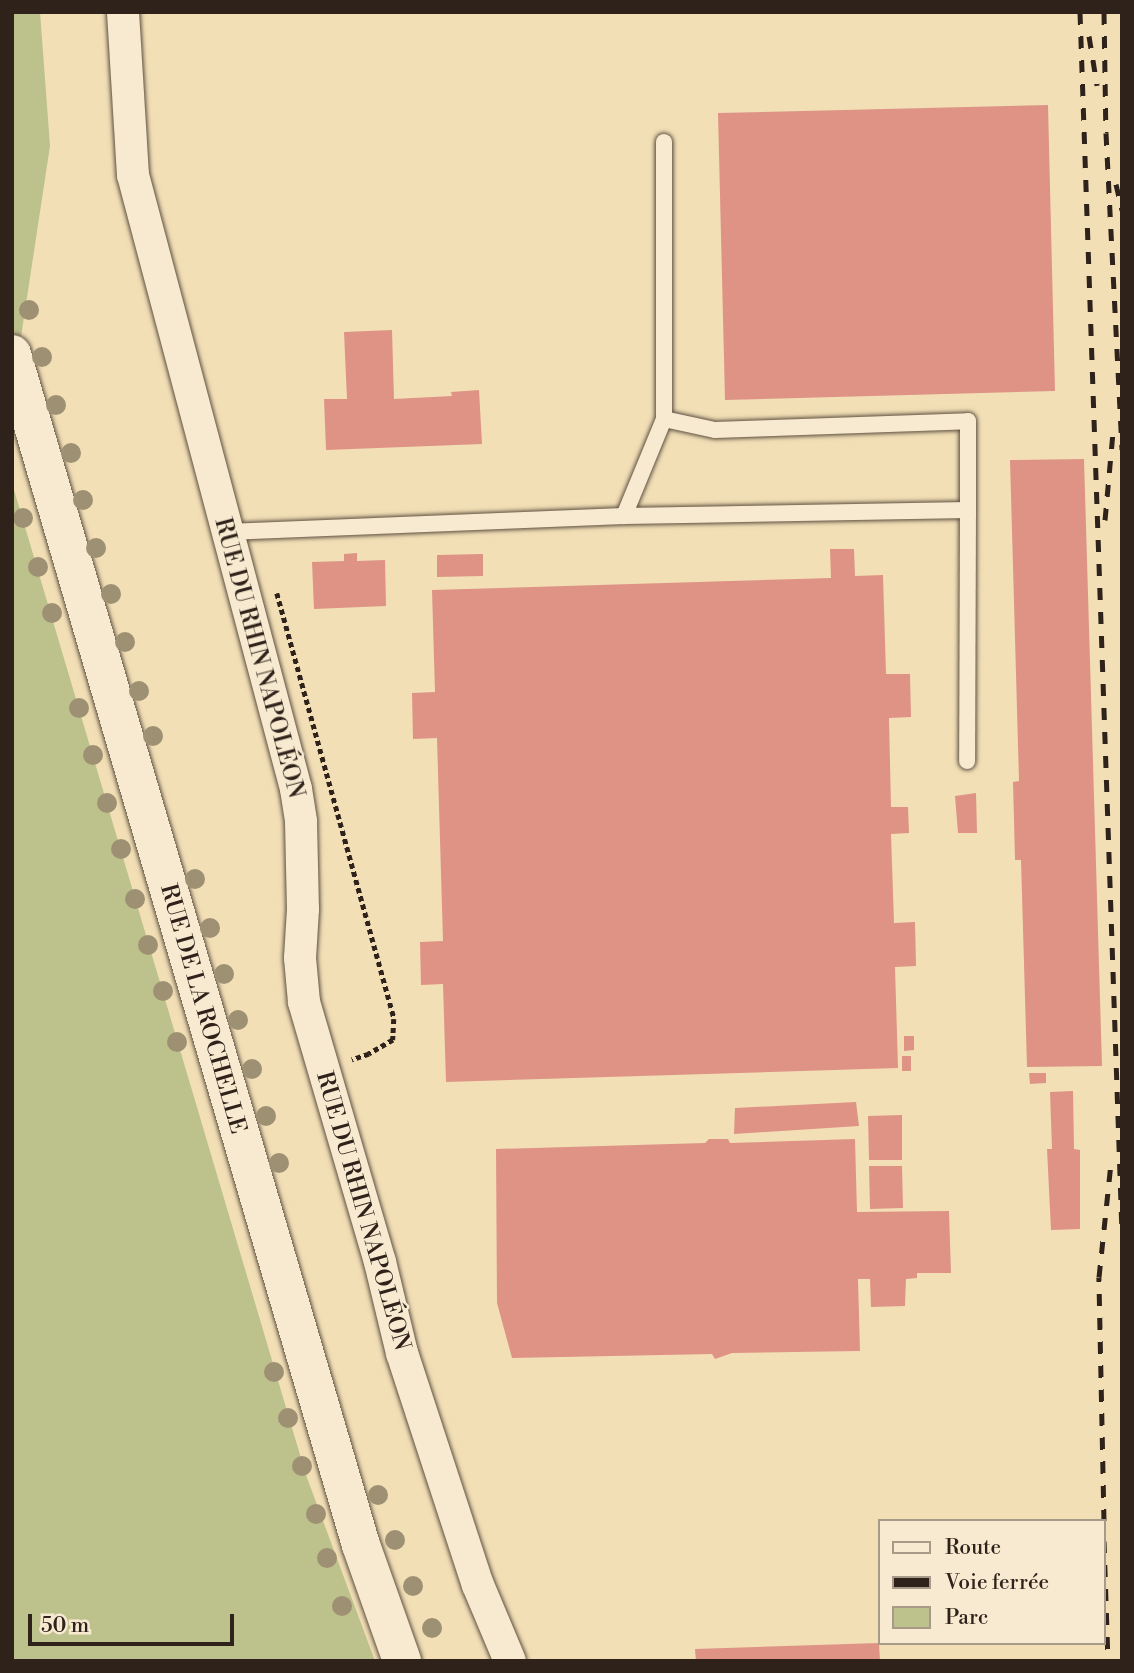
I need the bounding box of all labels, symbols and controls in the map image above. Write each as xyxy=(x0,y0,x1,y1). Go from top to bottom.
street label: RUE DU RHIN NAPOLÉON xyxy=(208,515,310,801)
street label: RUE DE LA ROCHELLE xyxy=(154,881,252,1137)
street label: RUE DU RHIN NAPOLÉON xyxy=(310,1068,416,1354)
legend xyxy=(878,1519,1106,1645)
text: Route xyxy=(945,1535,1001,1561)
text: Voie ferrée xyxy=(945,1570,1049,1596)
scale bar xyxy=(32,1600,238,1644)
text: Parc xyxy=(945,1605,988,1631)
text: 50 m xyxy=(41,1613,89,1639)

